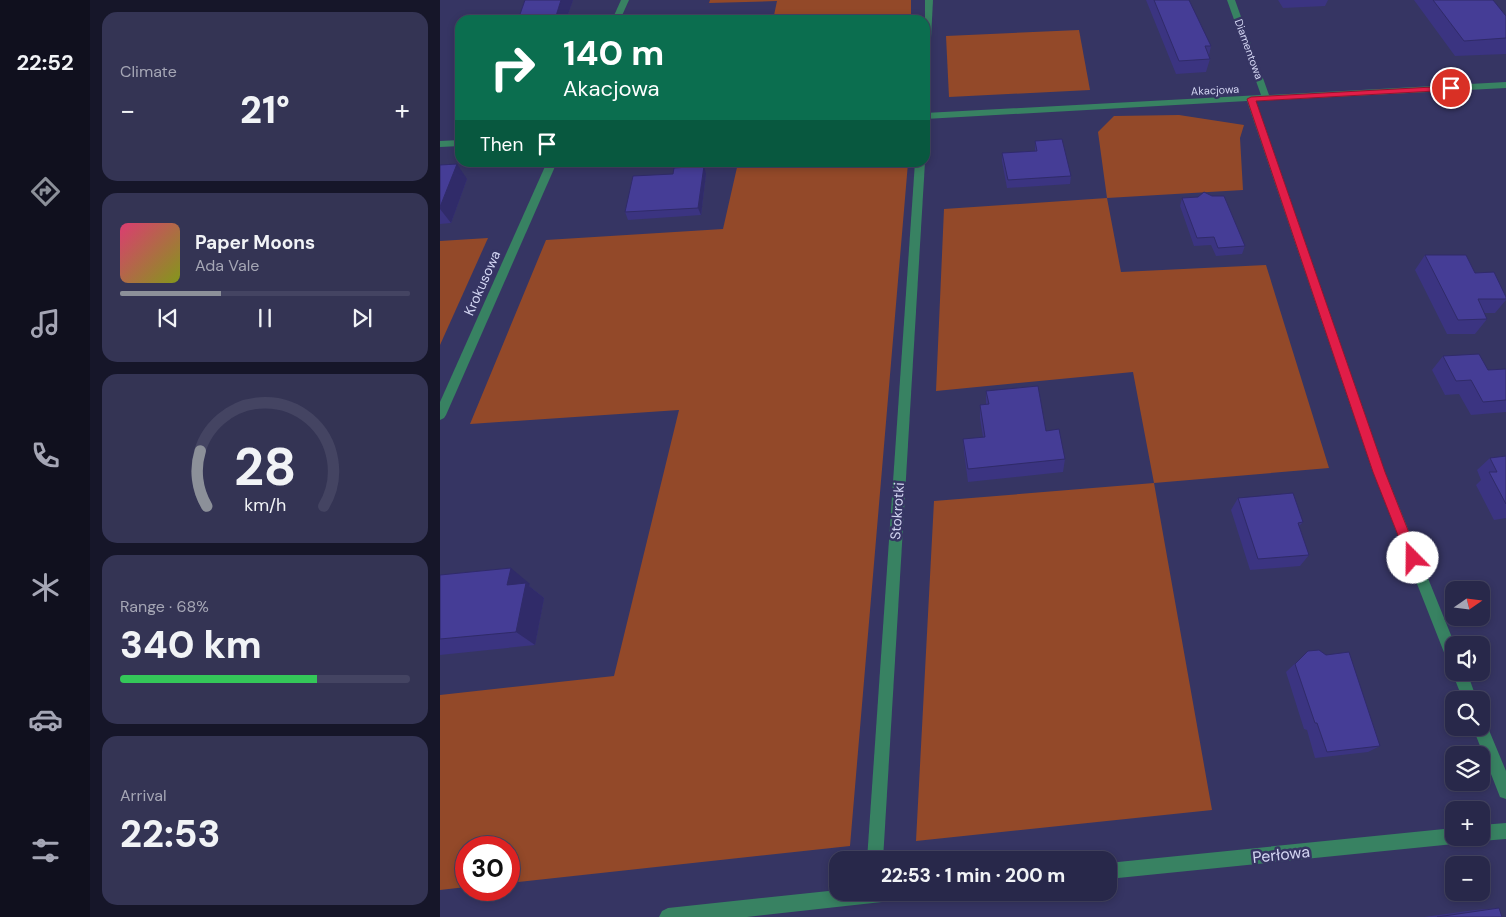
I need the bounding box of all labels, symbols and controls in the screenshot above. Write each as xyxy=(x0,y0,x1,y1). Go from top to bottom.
street label: Diamentowa xyxy=(1232,17,1266,81)
text: 140 m xyxy=(563,30,664,76)
icon: right xyxy=(480,35,545,100)
text: 22:52 xyxy=(16,48,74,77)
text: Climate xyxy=(120,61,177,82)
pin xyxy=(1430,67,1472,109)
text: Akacjowa xyxy=(563,74,660,103)
icon: arrive xyxy=(1437,74,1465,102)
street label: Akacjowa xyxy=(1191,82,1239,98)
text: 21° xyxy=(240,85,290,135)
text: − xyxy=(120,92,135,129)
text: + xyxy=(395,92,410,129)
icon: arrive xyxy=(533,130,561,158)
text: Then xyxy=(480,132,523,157)
icon: directions xyxy=(28,174,63,209)
text: Paper Moons xyxy=(195,230,315,255)
street label: Krokusowa xyxy=(460,248,504,318)
text: Ada Vale xyxy=(195,255,259,276)
icon: previous xyxy=(154,304,182,332)
icon: pause xyxy=(251,304,279,332)
icon: next xyxy=(348,304,376,332)
icon: music xyxy=(28,306,63,341)
text: 28 xyxy=(234,433,296,501)
icon: phone xyxy=(28,438,63,473)
street label: Stokrotki xyxy=(886,482,908,540)
text: km/h xyxy=(244,493,286,517)
position arrow xyxy=(1386,531,1438,583)
icon: climate xyxy=(28,570,63,605)
north arrow xyxy=(1445,581,1490,626)
map controls xyxy=(1445,581,1490,901)
text: Range · 68% xyxy=(120,596,209,617)
text: 340 km xyxy=(120,620,262,670)
button: sound xyxy=(1445,636,1490,681)
button: search xyxy=(1445,691,1490,736)
icon: car xyxy=(28,702,63,737)
button: layers xyxy=(1445,746,1490,791)
text: Arrival xyxy=(120,785,167,806)
button: + xyxy=(1445,801,1490,846)
text: 22:53 xyxy=(120,809,220,859)
icon: filters xyxy=(28,833,63,868)
speed limit sign: 30 xyxy=(455,836,520,901)
street label: Perłowa xyxy=(1251,841,1311,868)
button: − xyxy=(1445,856,1490,901)
text: 22:53 · 1 min · 200 m xyxy=(881,863,1065,888)

